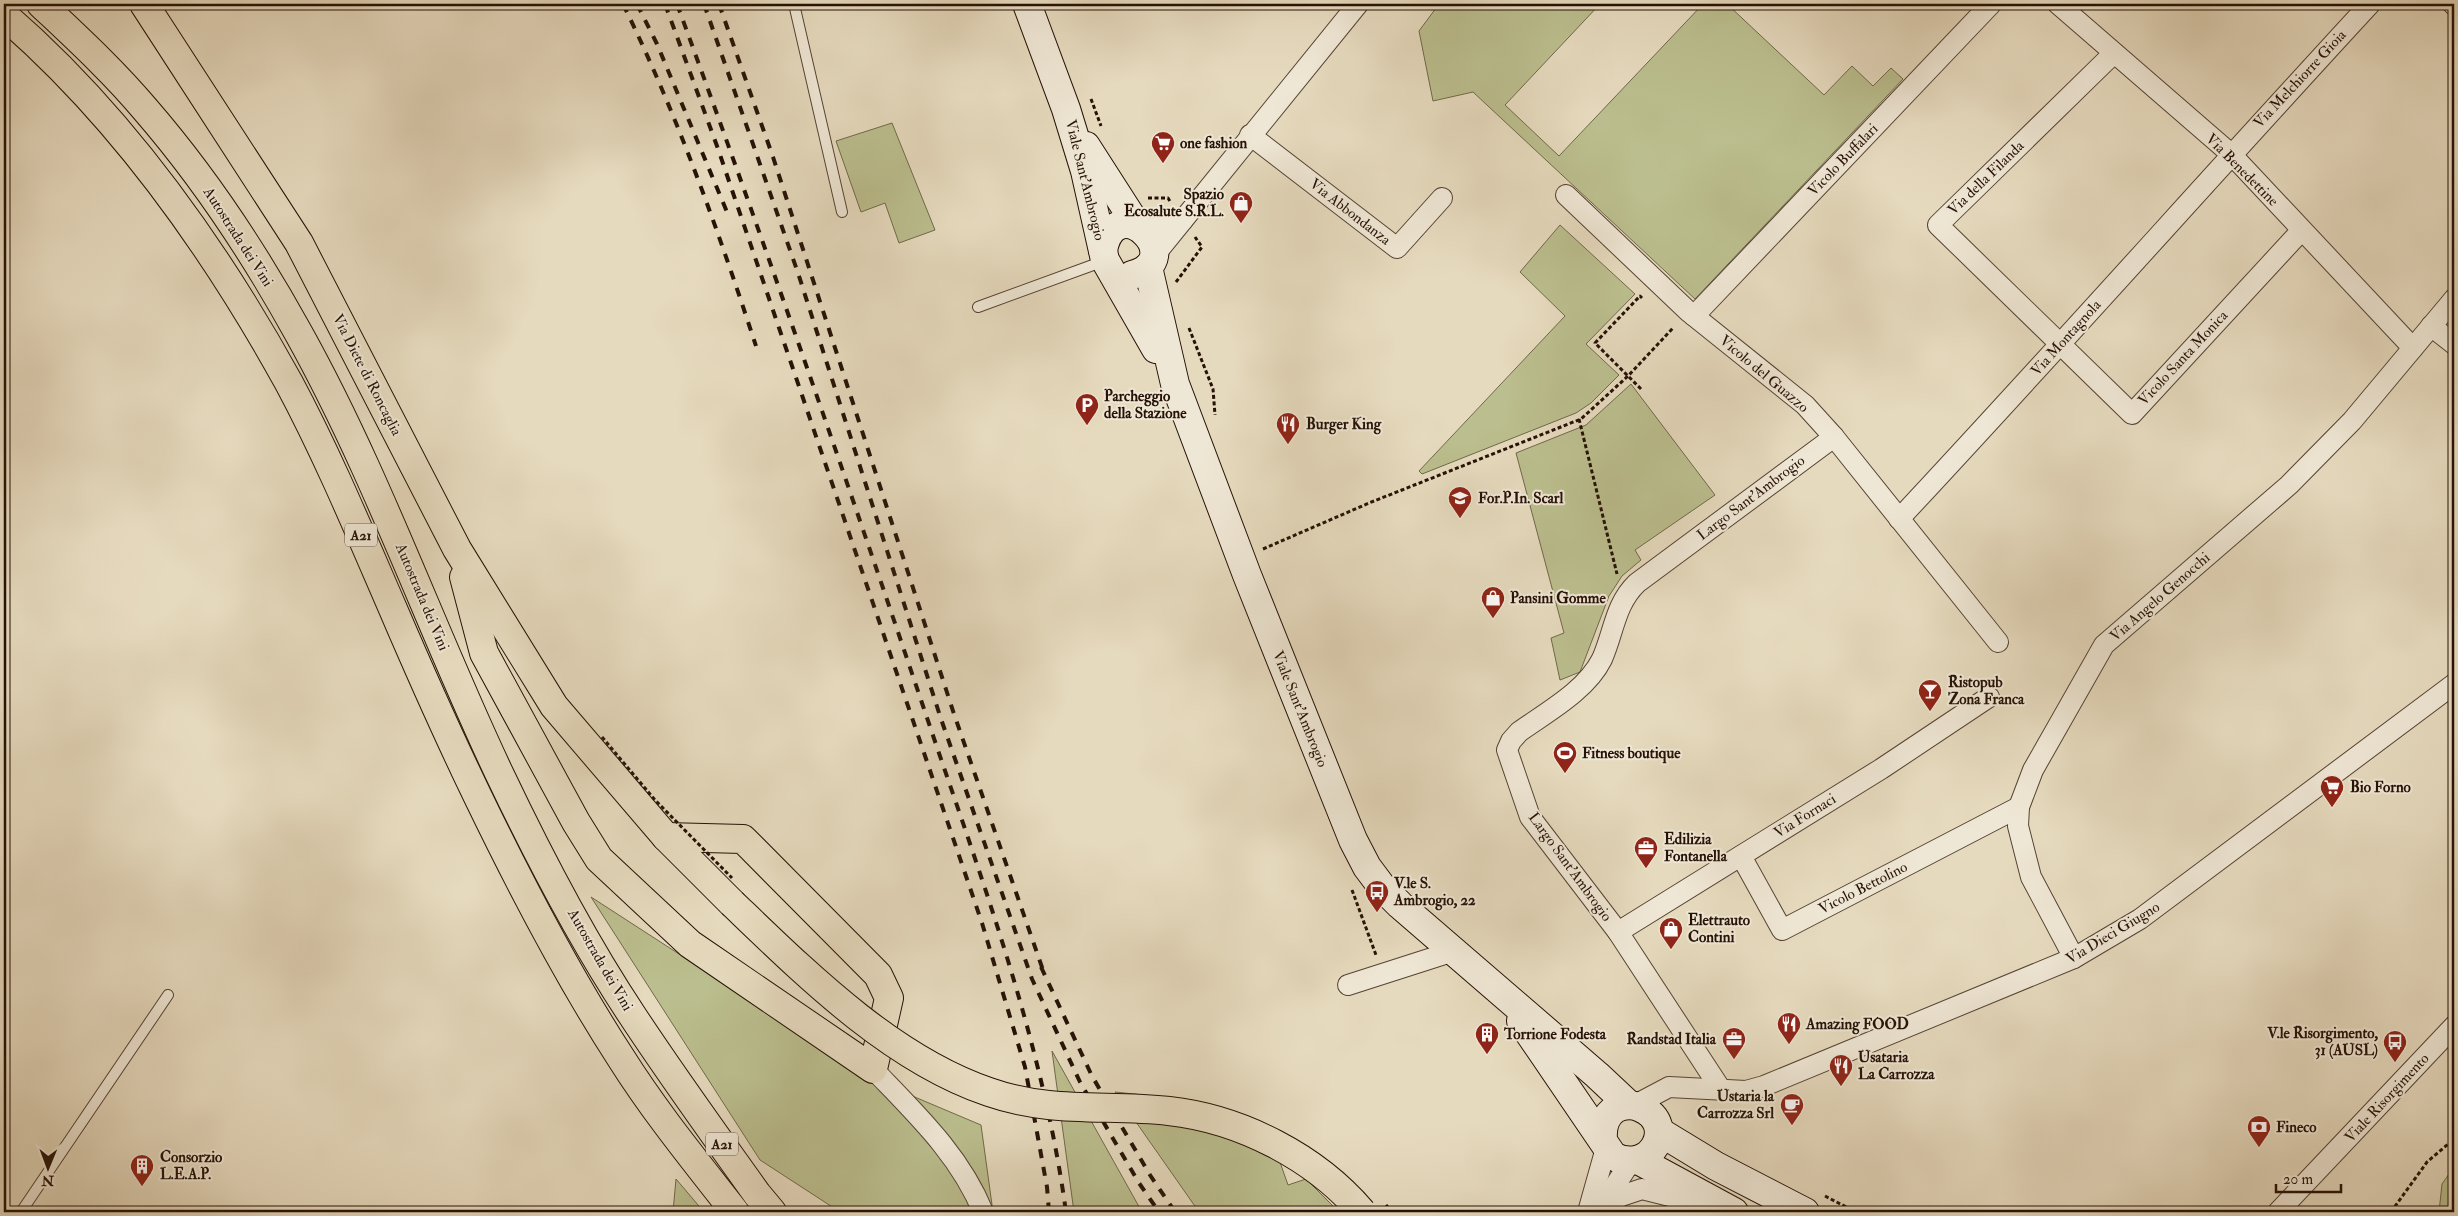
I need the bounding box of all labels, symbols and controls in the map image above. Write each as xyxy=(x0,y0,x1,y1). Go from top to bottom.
street label: Via Melchiorre Gioia xyxy=(2250,25,2351,132)
street label: Viale Sant'Ambrogio xyxy=(1061,118,1109,242)
street label: Vicolo Buffalari xyxy=(1804,120,1882,200)
supermarket icon: one fashion xyxy=(1150,130,1176,164)
street label: Via Benedettine xyxy=(2202,130,2282,210)
place label: one fashion xyxy=(1180,134,1248,153)
street label: Via della Filanda xyxy=(1944,136,2029,219)
street label: Via Abbondanza xyxy=(1306,174,1395,250)
street label: Autostrada dei Vini xyxy=(198,183,277,290)
place label: Spazio Ecosalute S.R.L. xyxy=(1124,185,1225,221)
shop icon: Spazio Ecosalute S.R.L. xyxy=(1228,190,1254,224)
street label: Via Montagnola xyxy=(2027,295,2106,380)
street label: Vicolo Santa Monica xyxy=(2134,306,2233,410)
street label: Via Diete di Roncaglia xyxy=(328,311,406,440)
street label: Vicolo del Guazzo xyxy=(1715,331,1813,417)
place label: Parcheggio della Stazione xyxy=(1104,387,1187,423)
parking icon: Parcheggio della Stazione xyxy=(1074,392,1100,426)
restaurant icon: Burger King xyxy=(1275,411,1301,445)
place label: Burger King xyxy=(1306,415,1382,435)
street label: Largo Sant'Ambrogio xyxy=(1693,451,1809,545)
school or university icon: For.P.In. Scarl xyxy=(1447,485,1473,519)
place label: For.P.In. Scarl xyxy=(1478,489,1563,508)
road number: A21 xyxy=(345,524,377,546)
street label: Autostrada dei Vini xyxy=(390,540,453,654)
street label: Via Angelo Genocchi xyxy=(2106,548,2214,646)
shop icon: Pansini Gomme xyxy=(1480,585,1506,619)
place label: Pansini Gomme xyxy=(1510,589,1606,608)
street label: Viale Sant'Ambrogio xyxy=(1268,648,1332,770)
place label: Ristopub Zona Franca xyxy=(1948,673,2025,709)
bar icon: Ristopub Zona Franca xyxy=(1917,678,1943,712)
sports icon: Fitness boutique xyxy=(1552,740,1578,774)
place label: Fitness boutique xyxy=(1582,744,1681,764)
supermarket icon: Bio Forno xyxy=(2319,774,2345,808)
place label: Bio Forno xyxy=(2350,778,2412,797)
street label: Via Fornaci xyxy=(1770,789,1840,843)
street label: Largo Sant'Ambrogio xyxy=(1524,809,1616,925)
place label: Edilizia Fontanella xyxy=(1664,830,1728,866)
office icon: Edilizia Fontanella xyxy=(1633,835,1659,869)
street label: Vicolo Bettolino xyxy=(1815,857,1911,919)
place label: V.le S. Ambrogio, 22 xyxy=(1393,874,1476,911)
bus stop icon: V.le S. Ambrogio, 22 xyxy=(1364,879,1390,913)
street label: Via Dieci Giugno xyxy=(2063,898,2163,968)
street label: Autostrada dei Vini xyxy=(563,905,637,1014)
place label: Elettrauto Contini xyxy=(1688,911,1751,947)
shop icon: Elettrauto Contini xyxy=(1658,916,1684,950)
restaurant icon: Amazing FOOD xyxy=(1776,1011,1802,1045)
place label: Amazing FOOD xyxy=(1805,1015,1909,1035)
building icon: Torrione Fodesta xyxy=(1474,1021,1500,1055)
place label: V.le Risorgimento, 31 (AUSL) xyxy=(2266,1024,2378,1060)
place label: Torrione Fodesta xyxy=(1503,1025,1607,1044)
office icon: Randstad Italia xyxy=(1721,1026,1747,1060)
bus stop icon: V.le Risorgimento, 31 (AUSL) xyxy=(2382,1029,2408,1063)
place label: Randstad Italia xyxy=(1626,1030,1717,1049)
place label: Usataria La Carrozza xyxy=(1858,1048,1935,1084)
street label: Viale Risorgimento xyxy=(2341,1049,2433,1147)
restaurant icon: Usataria La Carrozza xyxy=(1828,1053,1854,1087)
place label: Ustaria la Carrozza Srl xyxy=(1697,1087,1775,1123)
cafe icon: Ustaria la Carrozza Srl xyxy=(1779,1092,1805,1126)
bank icon: Fineco xyxy=(2246,1114,2272,1148)
place label: Fineco xyxy=(2276,1118,2317,1137)
road number: A21 xyxy=(706,1132,738,1156)
north arrow xyxy=(22,1144,72,1194)
place label: Consorzio L.E.A.P. xyxy=(160,1148,223,1184)
building icon: Consorzio L.E.A.P. xyxy=(129,1153,155,1187)
scale bar xyxy=(2276,1161,2340,1193)
text: 20 m xyxy=(2283,1170,2313,1189)
text: N xyxy=(41,1172,55,1189)

